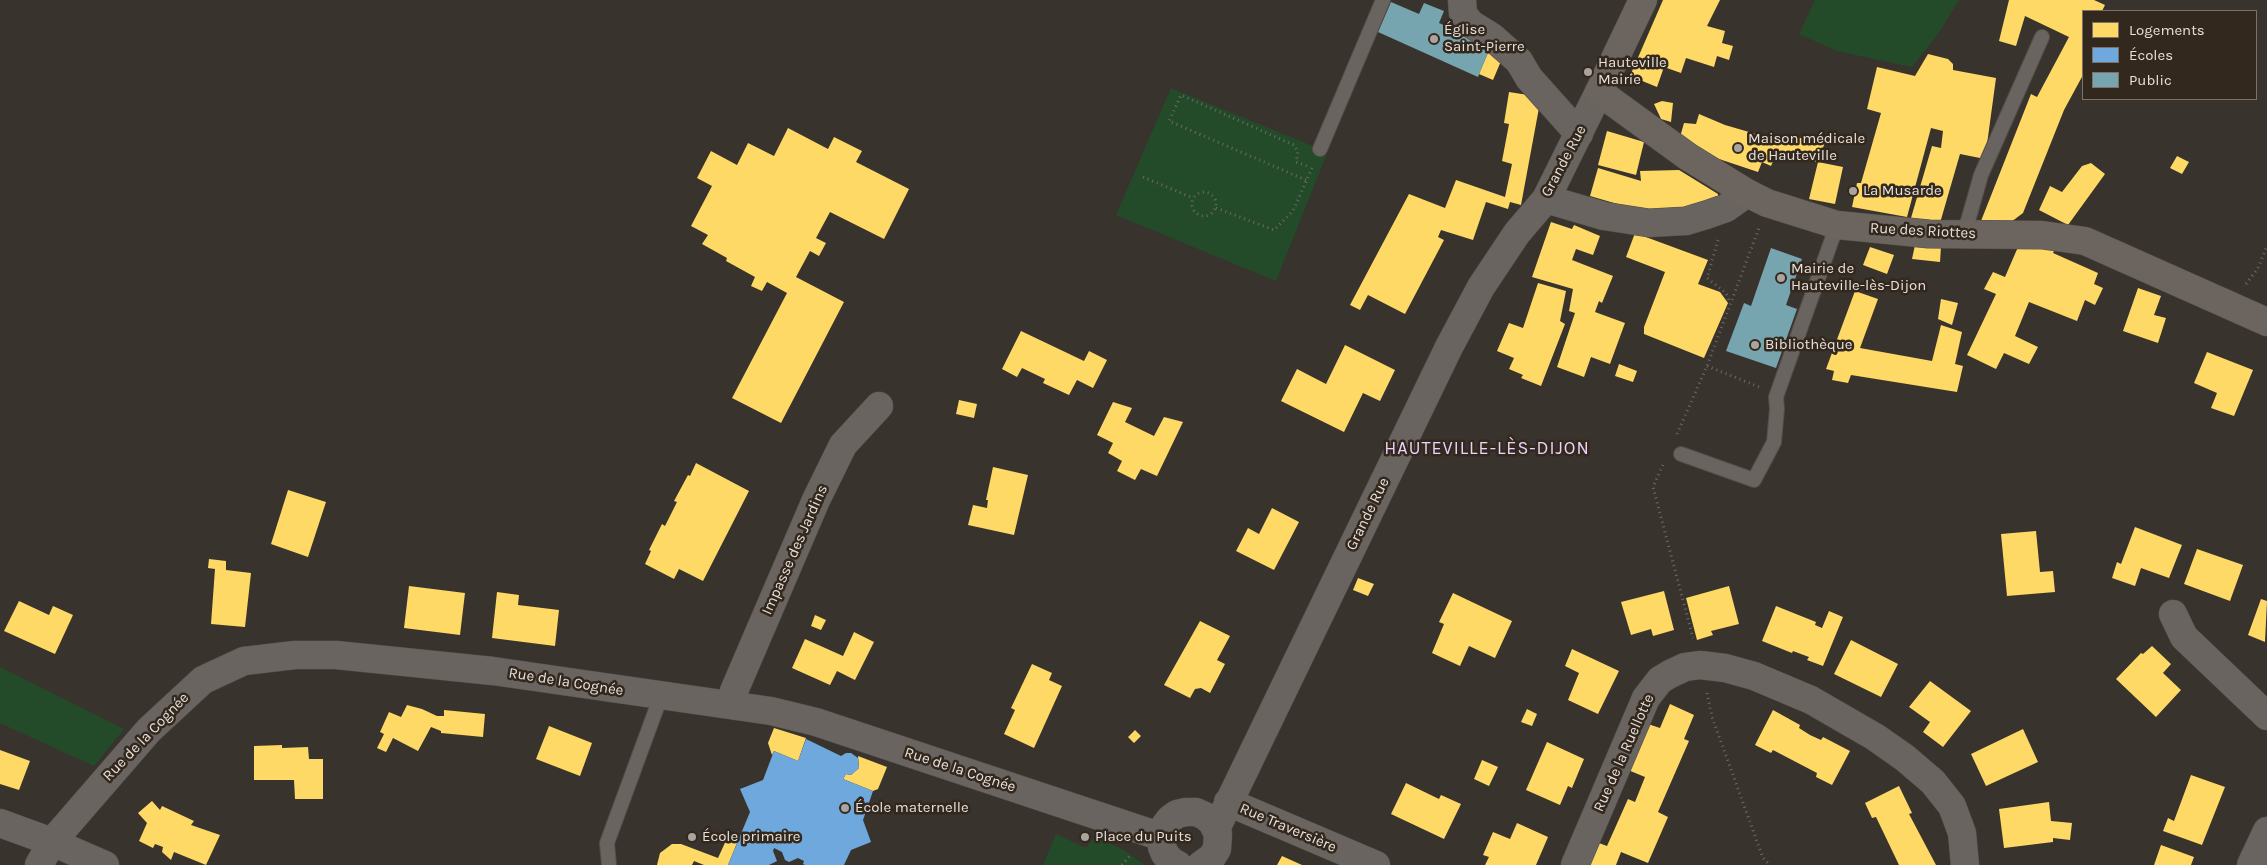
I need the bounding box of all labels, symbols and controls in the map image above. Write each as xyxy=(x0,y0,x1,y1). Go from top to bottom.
legend xyxy=(2082,10,2257,100)
place label: Église Saint-Pierre xyxy=(1444,21,1525,56)
text: Logements xyxy=(2129,21,2205,39)
marker: Église Saint-Pierre xyxy=(1428,33,1440,45)
text: Écoles xyxy=(2129,46,2173,64)
place label: Hauteville Mairie xyxy=(1598,54,1667,89)
marker: Hauteville Mairie xyxy=(1582,66,1594,78)
text: Public xyxy=(2129,71,2172,89)
street label: Grande Rue xyxy=(1538,122,1590,200)
place label: Maison médicale de Hauteville xyxy=(1748,130,1865,165)
marker: Maison médicale de Hauteville xyxy=(1732,142,1744,154)
place label: La Musarde xyxy=(1863,182,1942,200)
marker: La Musarde xyxy=(1847,185,1859,197)
street label: Rue des Riottes xyxy=(1869,219,1977,243)
place label: Mairie de Hauteville-lès-Dijon xyxy=(1791,260,1926,295)
marker: Mairie de Hauteville-lès-Dijon xyxy=(1775,272,1787,284)
place label: Bibliothèque xyxy=(1765,336,1852,354)
marker: Bibliothèque xyxy=(1749,339,1761,351)
district label: HAUTEVILLE-LÈS-DIJON xyxy=(1382,438,1592,460)
street label: Grande Rue xyxy=(1343,475,1393,553)
street label: Impasse des Jardins xyxy=(758,482,832,618)
street label: Rue de la Cognée xyxy=(507,664,625,700)
street label: Rue de la Cognée xyxy=(99,689,193,785)
street label: Rue de la Ruellotte xyxy=(1590,691,1658,815)
street label: Rue de la Cognée xyxy=(902,744,1018,796)
place label: École maternelle xyxy=(855,799,969,817)
street label: Rue Traversière xyxy=(1237,800,1339,856)
marker: École maternelle xyxy=(839,802,851,814)
place label: École primaire xyxy=(702,828,800,846)
place label: Place du Puits xyxy=(1095,828,1192,846)
marker: École primaire xyxy=(686,831,698,843)
marker: Place du Puits xyxy=(1079,831,1091,843)

